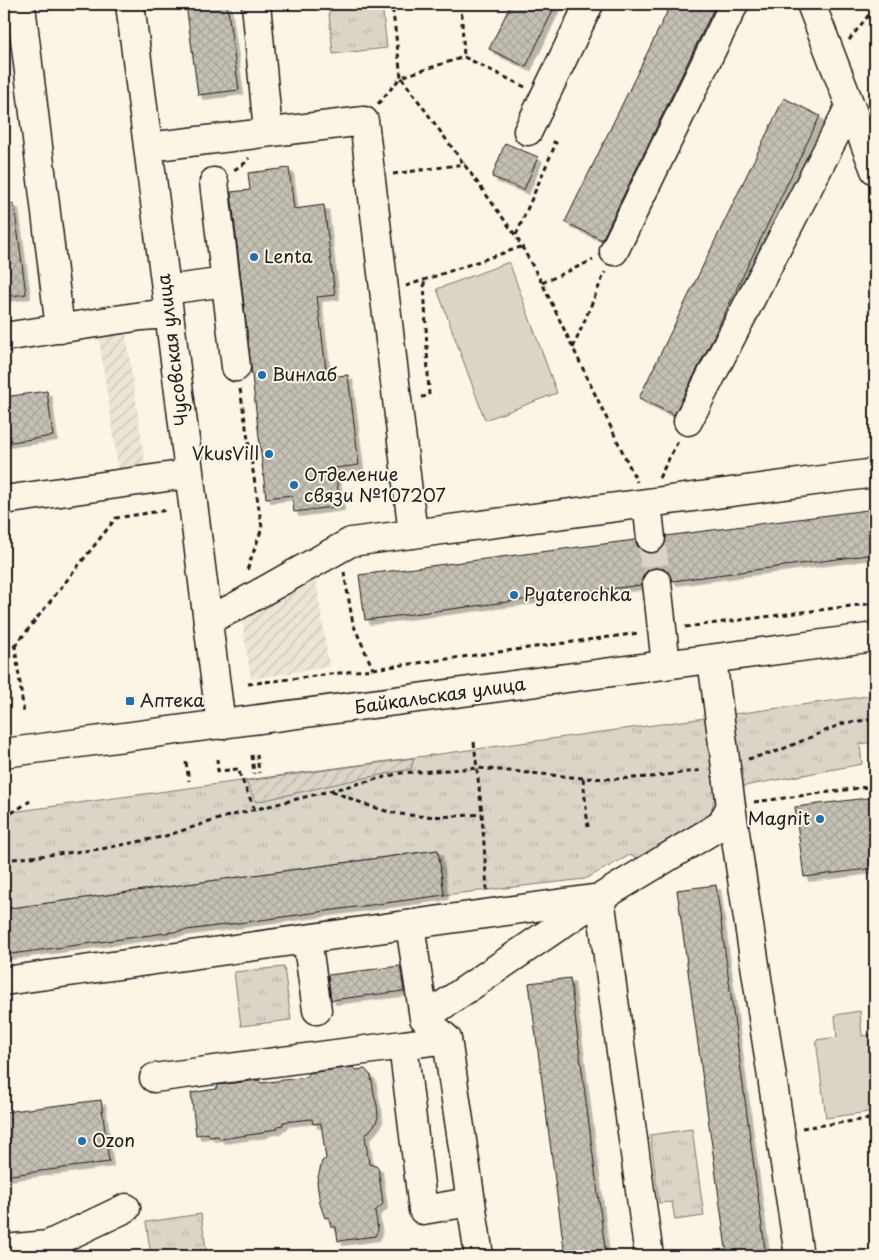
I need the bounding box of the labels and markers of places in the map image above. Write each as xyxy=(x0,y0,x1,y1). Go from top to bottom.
place label: Lenta xyxy=(264,242,314,269)
marker: Lenta xyxy=(248,251,260,263)
place label: Винлаб xyxy=(272,360,338,387)
marker: Винлаб xyxy=(256,369,268,381)
place label: VkusVill xyxy=(192,439,259,466)
marker: VkusVill xyxy=(263,448,275,460)
place label: Отделение связи №107207 xyxy=(304,460,446,508)
marker: Отделение связи №107207 xyxy=(288,479,300,491)
place label: Pyaterochka xyxy=(524,580,632,607)
marker: Pyaterochka xyxy=(508,589,520,601)
place label: Аптека xyxy=(140,686,205,713)
marker: Аптека xyxy=(124,695,136,707)
place label: Magnit xyxy=(748,804,810,831)
marker: Magnit xyxy=(814,813,826,825)
place label: Ozon xyxy=(92,1126,135,1153)
marker: Ozon xyxy=(76,1135,88,1147)

